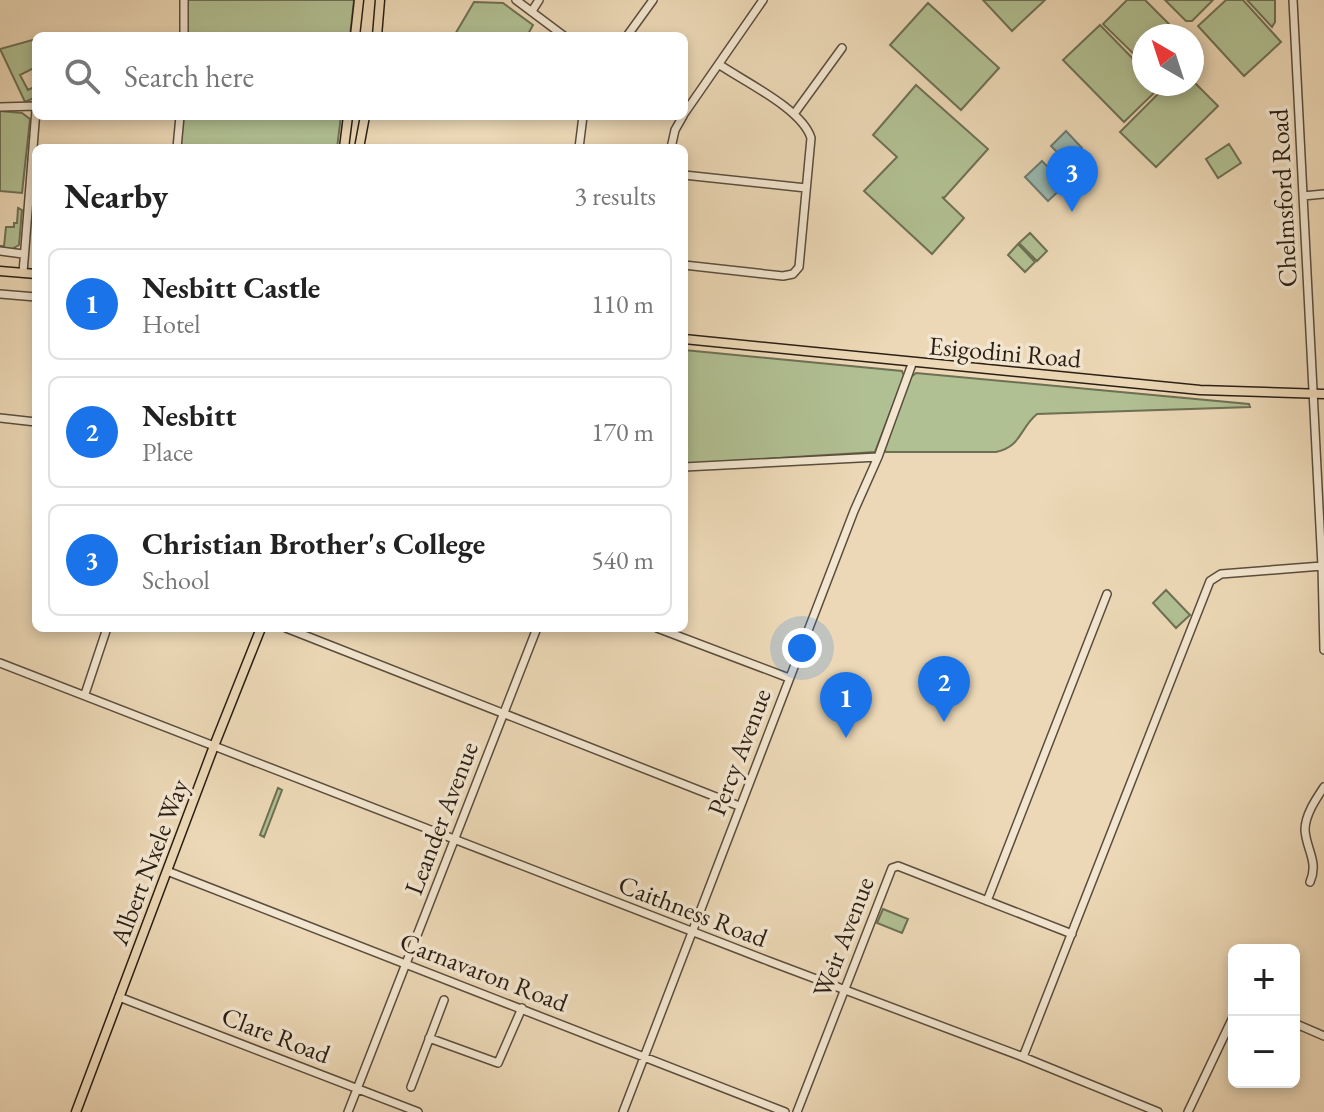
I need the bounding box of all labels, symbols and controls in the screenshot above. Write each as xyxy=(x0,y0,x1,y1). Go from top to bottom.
north arrow xyxy=(1132,24,1204,96)
search box xyxy=(32,32,688,120)
icon: search xyxy=(60,54,104,98)
text: Search here xyxy=(124,57,254,96)
street label: Chelmsford Road xyxy=(1261,107,1305,288)
pin: 3 xyxy=(1046,146,1098,212)
text: Nearby xyxy=(64,174,168,218)
text: 3 results xyxy=(575,179,656,213)
text: Nesbitt Castle xyxy=(142,268,320,307)
text: 1 xyxy=(85,287,99,321)
text: 110 m xyxy=(591,287,654,321)
text: Hotel xyxy=(142,307,200,341)
street label: Esigodini Road xyxy=(927,328,1083,376)
text: Nesbitt xyxy=(142,396,236,435)
text: 2 xyxy=(85,415,99,449)
text: 170 m xyxy=(591,415,654,449)
text: Place xyxy=(142,435,193,469)
text: Christian Brother's College xyxy=(142,524,485,563)
text: 3 xyxy=(85,543,99,577)
text: 540 m xyxy=(591,543,654,577)
text: School xyxy=(142,563,210,597)
your location xyxy=(782,628,822,668)
pin: 2 xyxy=(918,656,970,722)
pin: 1 xyxy=(820,672,872,738)
street label: Percy Avenue xyxy=(699,684,779,820)
street label: Leander Avenue xyxy=(396,737,486,899)
street label: Albert Nxele Way xyxy=(101,773,197,951)
street label: Caithness Road xyxy=(614,867,773,955)
street label: Weir Avenue xyxy=(805,872,881,1002)
street label: Carnavaron Road xyxy=(395,924,574,1020)
map controls xyxy=(1228,944,1300,1088)
button: + xyxy=(1228,944,1300,1016)
street label: Clare Road xyxy=(217,999,336,1072)
button: − xyxy=(1228,1016,1300,1088)

